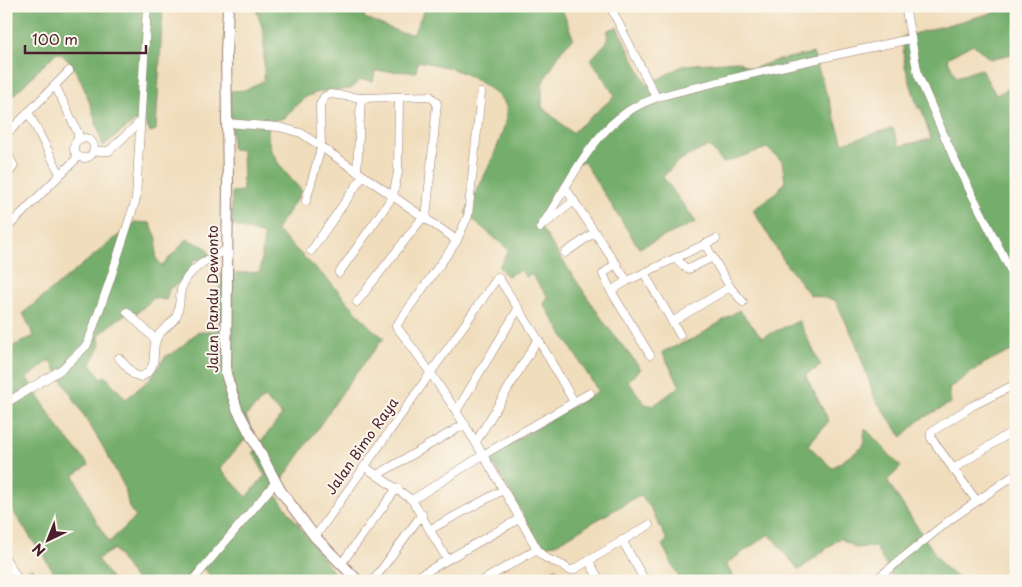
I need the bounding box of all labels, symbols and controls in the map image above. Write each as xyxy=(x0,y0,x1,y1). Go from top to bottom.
scale bar xyxy=(25,22,146,54)
text: 100 m xyxy=(32,27,78,50)
street label: Jalan Pandu Dewonto xyxy=(202,225,223,373)
street label: Jalan Bimo Raya xyxy=(320,392,403,499)
north arrow xyxy=(22,514,72,564)
text: N xyxy=(28,538,50,561)

